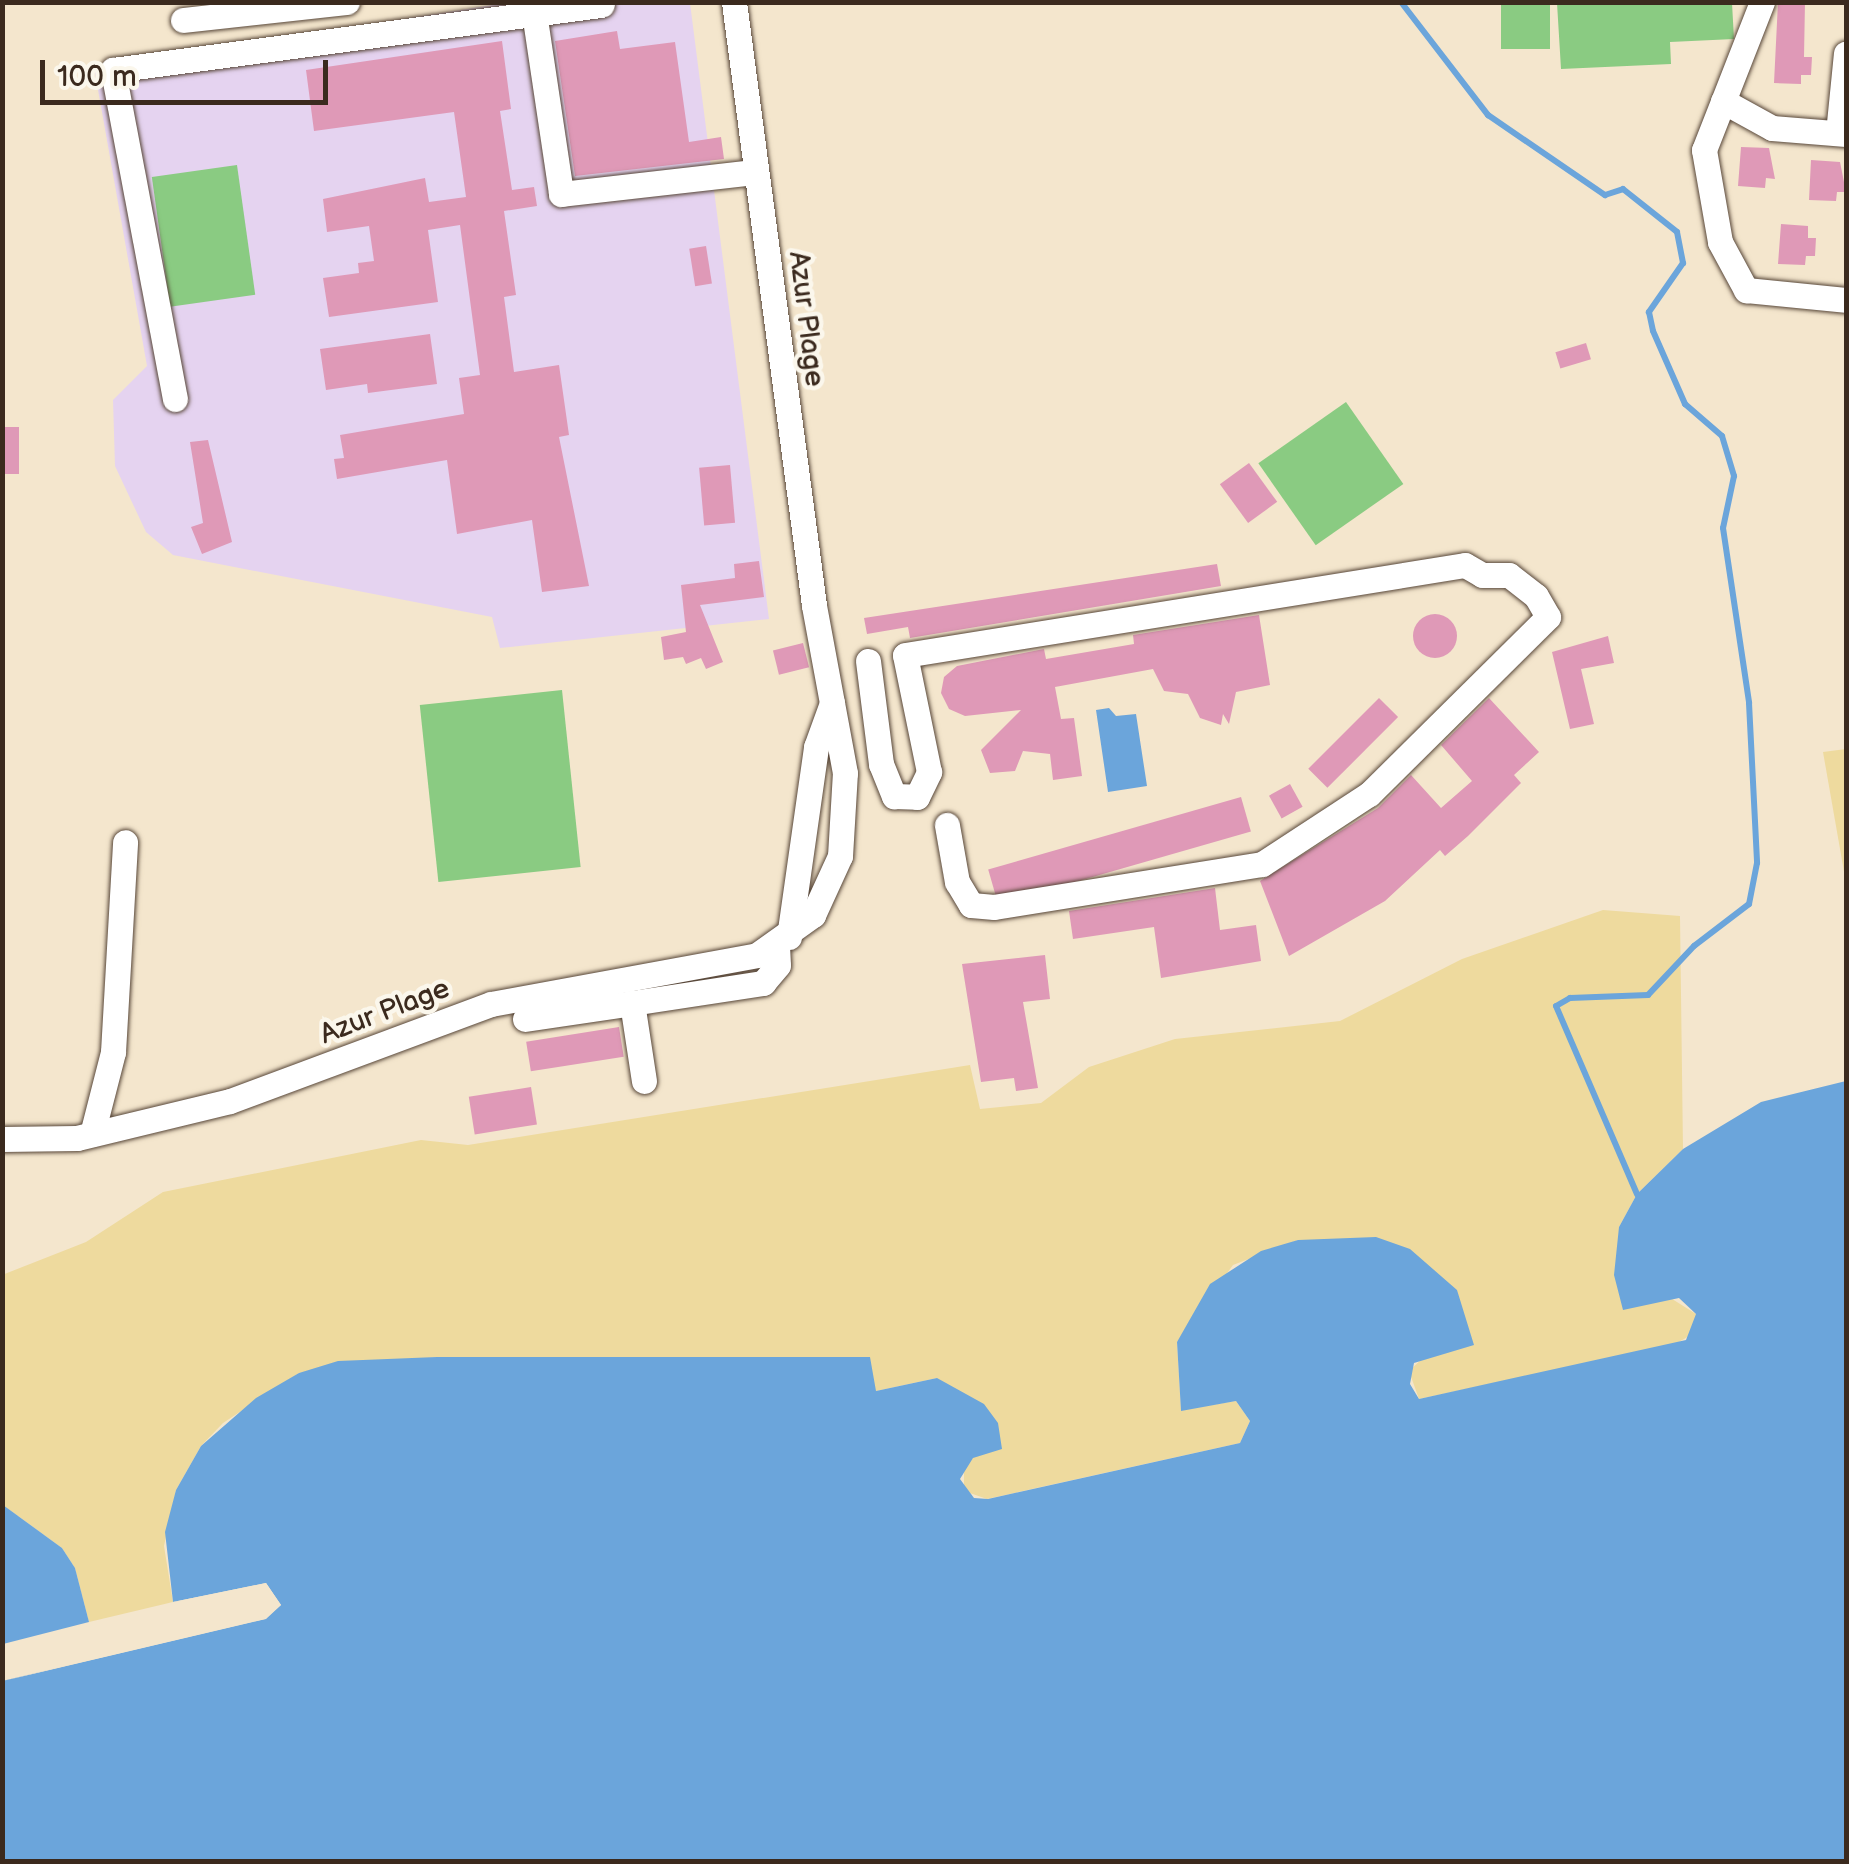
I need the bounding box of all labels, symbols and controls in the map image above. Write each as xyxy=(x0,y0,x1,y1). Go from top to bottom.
scale bar xyxy=(45,40,332,102)
text: 100 m xyxy=(57,59,137,95)
street label: Azur Plage xyxy=(781,249,831,389)
street label: Azur Plage xyxy=(315,972,455,1052)

